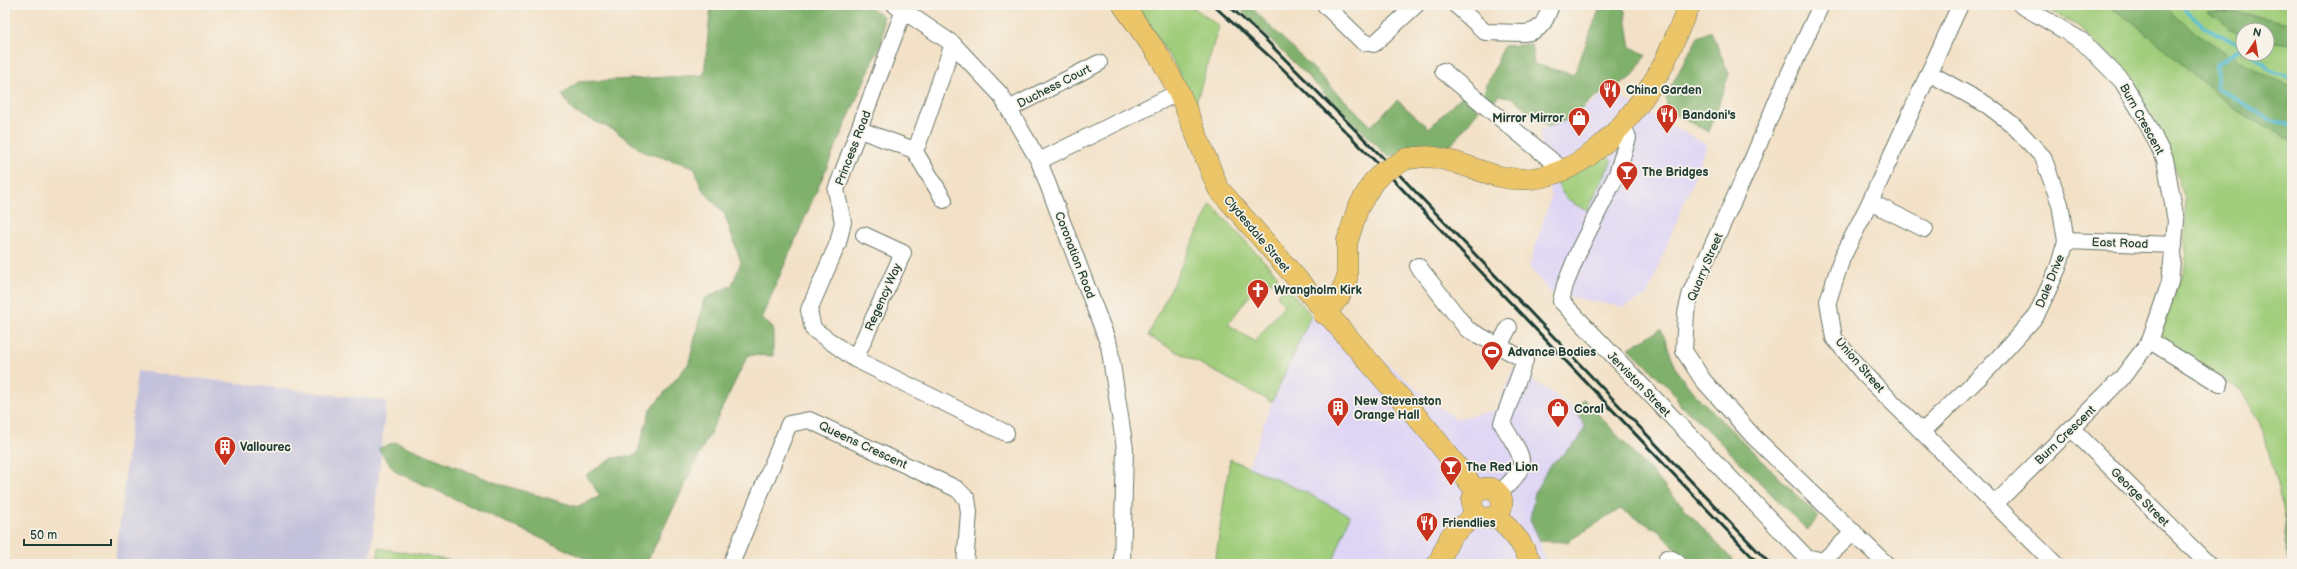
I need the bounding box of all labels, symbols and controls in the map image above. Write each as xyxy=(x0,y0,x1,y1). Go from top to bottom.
north arrow xyxy=(2235,22,2275,62)
text: N xyxy=(2252,25,2262,40)
street label: Duchess Court xyxy=(1015,61,1094,111)
restaurant icon: China Garden xyxy=(1597,77,1623,110)
street label: Burn Crescent xyxy=(2116,81,2167,158)
place label: China Garden xyxy=(1626,83,1702,98)
restaurant icon: Bandoni's xyxy=(1654,102,1680,135)
shop icon: Mirror Mirror xyxy=(1566,105,1592,138)
street label: Princess Road xyxy=(832,108,875,188)
place label: Bandoni's xyxy=(1682,108,1736,123)
place label: Mirror Mirror xyxy=(1492,111,1564,126)
bar icon: The Bridges xyxy=(1614,159,1640,192)
place label: The Bridges xyxy=(1642,165,1708,180)
street label: Clydesdale Street xyxy=(1220,193,1293,276)
street label: Coronation Road xyxy=(1051,209,1098,301)
street label: Quarry Street xyxy=(1684,231,1727,304)
street label: East Road xyxy=(2091,235,2149,252)
street label: Dale Drive xyxy=(2033,252,2068,310)
street label: Regency Way xyxy=(862,260,905,333)
church icon: Wrangholm Kirk xyxy=(1245,277,1271,310)
place label: Wrangholm Kirk xyxy=(1274,283,1363,298)
street label: Union Street xyxy=(1832,335,1888,396)
sports icon: Advance Bodies xyxy=(1479,339,1505,372)
place label: Advance Bodies xyxy=(1507,345,1596,360)
street label: Jerviston Street xyxy=(1604,349,1674,420)
place label: New Stevenston Orange Hall xyxy=(1354,394,1442,423)
building icon: New Stevenston Orange Hall xyxy=(1325,395,1351,428)
shop icon: Coral xyxy=(1545,396,1571,429)
place label: Coral xyxy=(1574,402,1604,417)
street label: Burn Crescent xyxy=(2032,402,2099,468)
street label: Queens Crescent xyxy=(816,418,910,473)
building icon: Vallourec xyxy=(212,434,238,467)
place label: Vallourec xyxy=(240,440,291,455)
bar icon: The Red Lion xyxy=(1438,454,1464,487)
place label: The Red Lion xyxy=(1466,460,1539,475)
street label: George Street xyxy=(2107,465,2172,530)
restaurant icon: Friendlies xyxy=(1414,510,1440,543)
place label: Friendlies xyxy=(1442,516,1496,531)
scale bar xyxy=(24,521,111,547)
text: 50 m xyxy=(30,528,57,543)

